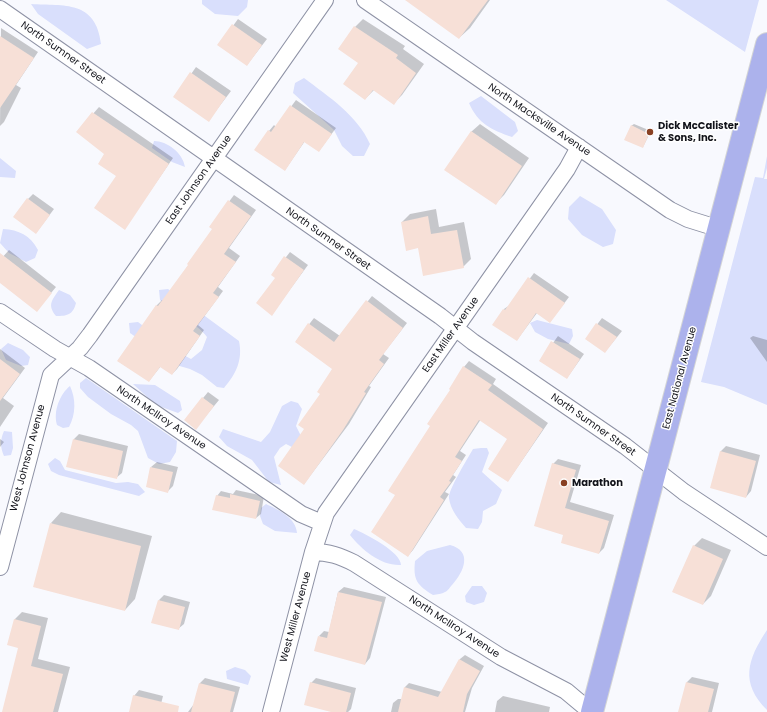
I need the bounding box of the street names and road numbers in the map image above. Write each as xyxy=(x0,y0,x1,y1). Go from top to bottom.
street label: North Sumner Street xyxy=(18,19,108,87)
street label: North Macksville Avenue xyxy=(485,81,593,159)
street label: East Johnson Avenue xyxy=(164,133,234,227)
street label: North Sumner Street xyxy=(283,205,373,273)
street label: East Miller Avenue xyxy=(420,295,482,375)
street label: East National Avenue xyxy=(661,325,699,431)
street label: North McIlroy Avenue xyxy=(114,384,208,452)
street label: North Sumner Street xyxy=(548,391,638,459)
street label: West Johnson Avenue xyxy=(8,403,48,513)
street label: West Miller Avenue xyxy=(278,570,314,664)
street label: North McIlroy Avenue xyxy=(407,593,501,661)

